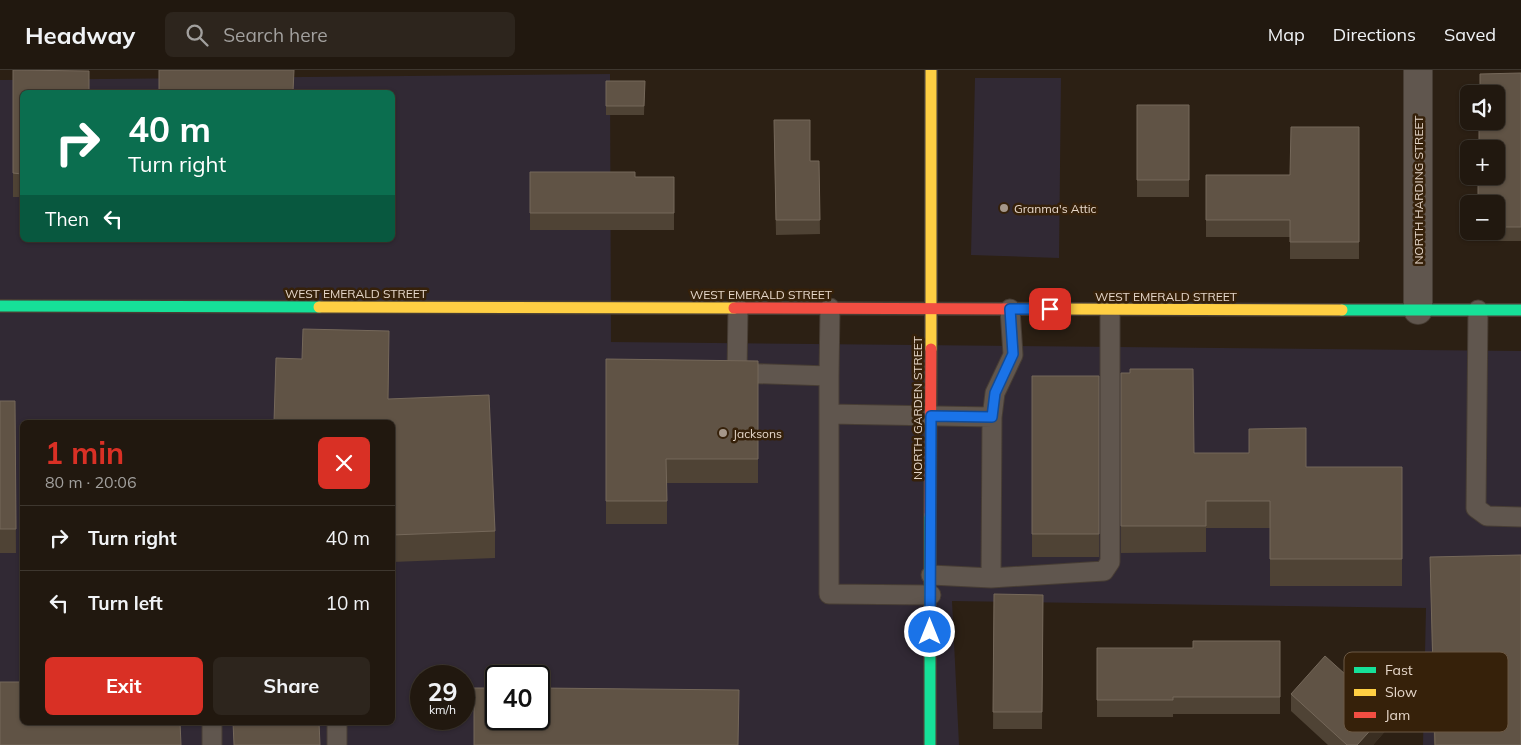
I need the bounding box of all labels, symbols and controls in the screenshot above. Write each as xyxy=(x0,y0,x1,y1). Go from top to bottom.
search box xyxy=(165,12,515,57)
text: Headway xyxy=(25,20,135,50)
icon: search xyxy=(183,21,211,49)
text: Search here xyxy=(223,23,328,47)
text: Map xyxy=(1268,23,1305,46)
text: Directions xyxy=(1333,23,1416,46)
text: Saved xyxy=(1444,23,1496,46)
map controls xyxy=(1460,85,1505,240)
button: sound xyxy=(1460,85,1505,130)
text: 40 m xyxy=(128,107,211,151)
icon: right xyxy=(45,110,110,175)
street label: NORTH HARDING STREET xyxy=(1411,115,1426,265)
button: + xyxy=(1460,140,1505,185)
text: Turn right xyxy=(128,150,226,178)
button: − xyxy=(1460,195,1505,240)
place label: Granma's Attic xyxy=(1014,201,1097,216)
marker: Granma's Attic xyxy=(998,202,1010,214)
icon: left xyxy=(99,205,127,233)
text: Then xyxy=(45,207,89,231)
street label: WEST EMERALD STREET xyxy=(285,286,428,301)
street label: WEST EMERALD STREET xyxy=(690,287,833,302)
pin xyxy=(1029,288,1071,330)
street label: WEST EMERALD STREET xyxy=(1095,289,1238,304)
icon: arrive xyxy=(1036,295,1064,323)
street label: NORTH GARDEN STREET xyxy=(910,335,925,480)
place label: Jacksons xyxy=(733,426,782,441)
marker: Jacksons xyxy=(717,427,729,439)
text: 1 min xyxy=(45,434,124,472)
button: close xyxy=(318,437,370,489)
text: 80 m · 20:06 xyxy=(45,472,137,492)
icon: right xyxy=(45,524,73,552)
text: Turn right xyxy=(88,526,177,550)
text: 40 m xyxy=(326,526,370,550)
icon: left xyxy=(45,589,73,617)
text: Turn left xyxy=(88,591,163,615)
text: 10 m xyxy=(326,591,370,615)
position arrow xyxy=(903,605,955,657)
legend xyxy=(1344,652,1508,732)
button: Exit xyxy=(45,657,203,715)
button: Share xyxy=(213,657,370,715)
text: Fast xyxy=(1385,661,1413,679)
speed limit sign: 40 xyxy=(485,665,550,730)
text: 29 xyxy=(427,676,458,707)
text: Slow xyxy=(1385,683,1417,701)
text: km/h xyxy=(429,702,456,717)
text: Jam xyxy=(1385,706,1410,724)

